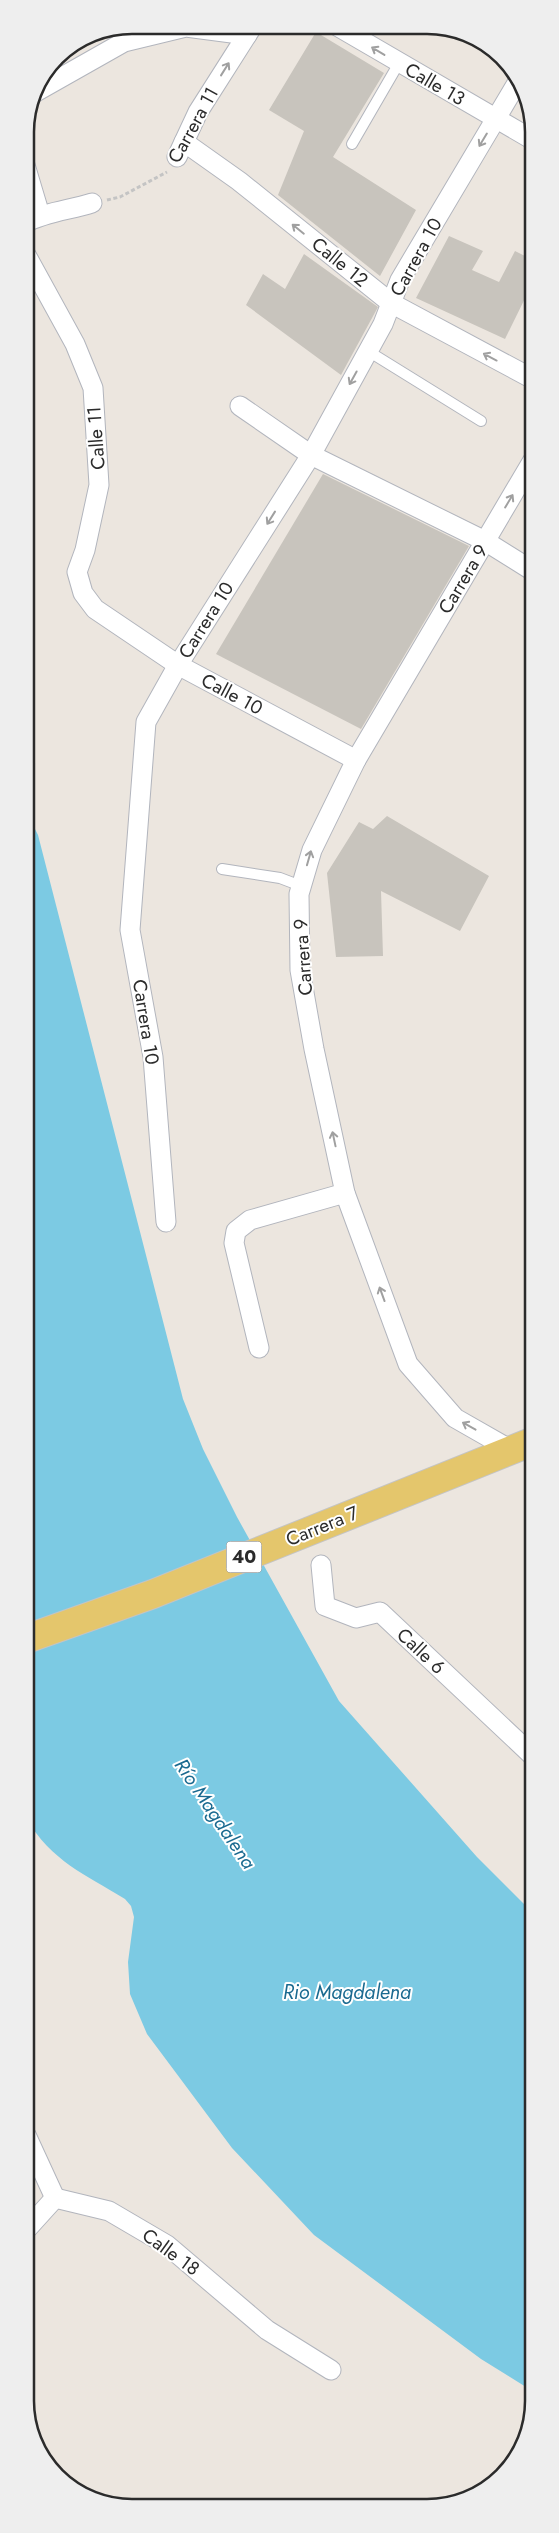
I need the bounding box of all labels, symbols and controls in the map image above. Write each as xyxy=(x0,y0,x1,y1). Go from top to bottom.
one-way arrow xyxy=(372,45,386,55)
street label: Calle 13 xyxy=(400,56,470,112)
one-way arrow xyxy=(221,63,231,77)
street label: Carrera 11 xyxy=(161,82,225,168)
one-way arrow xyxy=(478,132,488,146)
street label: Carrera 10 xyxy=(383,213,449,301)
one-way arrow xyxy=(292,223,305,234)
street label: Calle 12 xyxy=(306,231,374,293)
one-way arrow xyxy=(483,351,498,361)
one-way arrow xyxy=(348,370,358,385)
street label: Calle 11 xyxy=(80,405,112,471)
one-way arrow xyxy=(504,493,514,508)
one-way arrow xyxy=(265,510,275,524)
street label: Carrera 9 xyxy=(432,539,494,619)
street label: Carrera 10 xyxy=(172,576,240,664)
street label: Calle 10 xyxy=(196,667,268,721)
one-way arrow xyxy=(305,851,315,867)
street label: Carrera 9 xyxy=(287,918,319,996)
street label: Carrera 10 xyxy=(126,977,166,1067)
one-way arrow xyxy=(328,1131,338,1147)
one-way arrow xyxy=(377,1286,386,1302)
one-way arrow xyxy=(462,1420,476,1430)
street label: Carrera 7 xyxy=(282,1499,362,1553)
road number: 40 xyxy=(226,1541,262,1572)
street label: Calle 6 xyxy=(391,1622,451,1680)
water label: Río Magdalena xyxy=(167,1753,263,1875)
water label: Rio Magdalena xyxy=(283,1978,411,2007)
street label: Calle 18 xyxy=(137,2222,205,2282)

